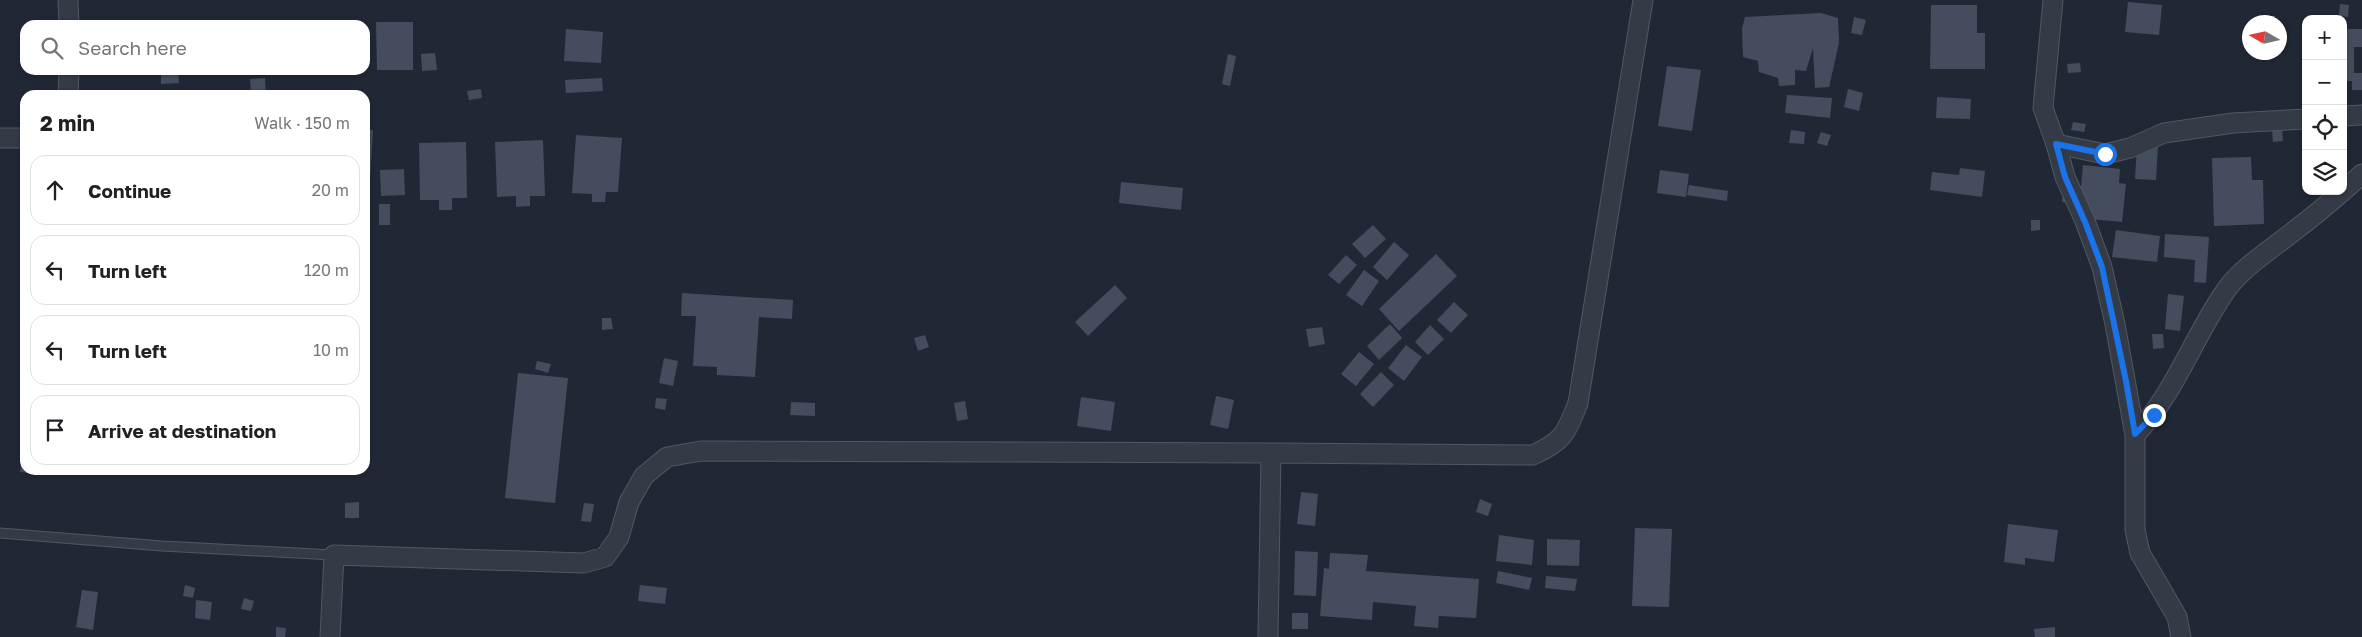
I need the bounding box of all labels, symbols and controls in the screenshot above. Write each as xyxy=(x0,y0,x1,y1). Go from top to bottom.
north arrow xyxy=(2242,15,2287,60)
map controls xyxy=(2302,15,2347,195)
button: + xyxy=(2302,15,2347,60)
search box xyxy=(20,20,370,75)
icon: search xyxy=(38,34,66,62)
text: Search here xyxy=(78,36,187,59)
button: − xyxy=(2302,60,2347,105)
button: locate xyxy=(2302,105,2347,150)
text: 2 min xyxy=(40,110,95,136)
text: Walk · 150 m xyxy=(254,113,350,133)
route start xyxy=(2094,143,2117,166)
button: layers xyxy=(2302,150,2347,195)
icon: ahead xyxy=(41,176,69,204)
text: Continue xyxy=(88,179,171,202)
text: 20 m xyxy=(312,180,349,200)
icon: left xyxy=(41,256,69,284)
text: Turn left xyxy=(88,259,167,282)
text: 120 m xyxy=(304,260,349,280)
icon: left xyxy=(41,336,69,364)
text: Turn left xyxy=(88,339,167,362)
text: 10 m xyxy=(313,340,349,360)
route end xyxy=(2143,404,2166,427)
icon: arrive xyxy=(41,416,69,444)
text: Arrive at destination xyxy=(88,419,276,442)

